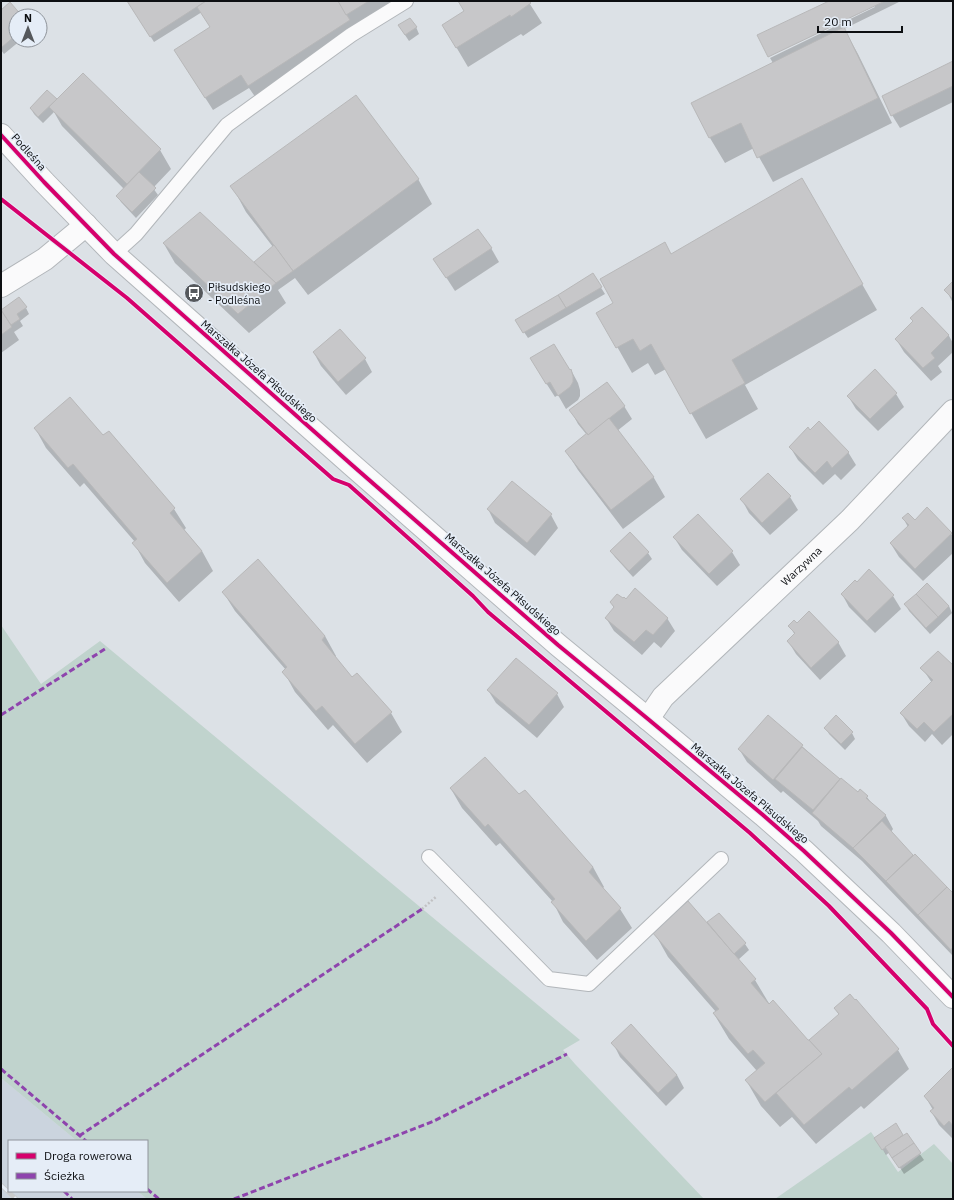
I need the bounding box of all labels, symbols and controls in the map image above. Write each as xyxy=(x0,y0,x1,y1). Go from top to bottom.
north arrow xyxy=(8,8,48,48)
scale bar xyxy=(818,8,902,34)
text: N xyxy=(24,11,32,25)
text: 20 m xyxy=(824,14,852,29)
street label: Podleśna xyxy=(9,130,50,174)
place label: Piłsudskiego - Podleśna xyxy=(208,280,270,307)
bus stop icon: Piłsudskiego - Podleśna xyxy=(183,282,205,304)
street label: Marszałka Józefa Piłsudskiego xyxy=(198,317,320,425)
street label: Marszałka Józefa Piłsudskiego xyxy=(442,530,564,638)
street label: Warzywna xyxy=(778,543,825,589)
street label: Marszałka Józefa Piłsudskiego xyxy=(688,740,812,846)
legend xyxy=(8,1140,148,1192)
text: Droga rowerowa xyxy=(44,1148,133,1163)
text: Ścieżka xyxy=(44,1168,85,1183)

